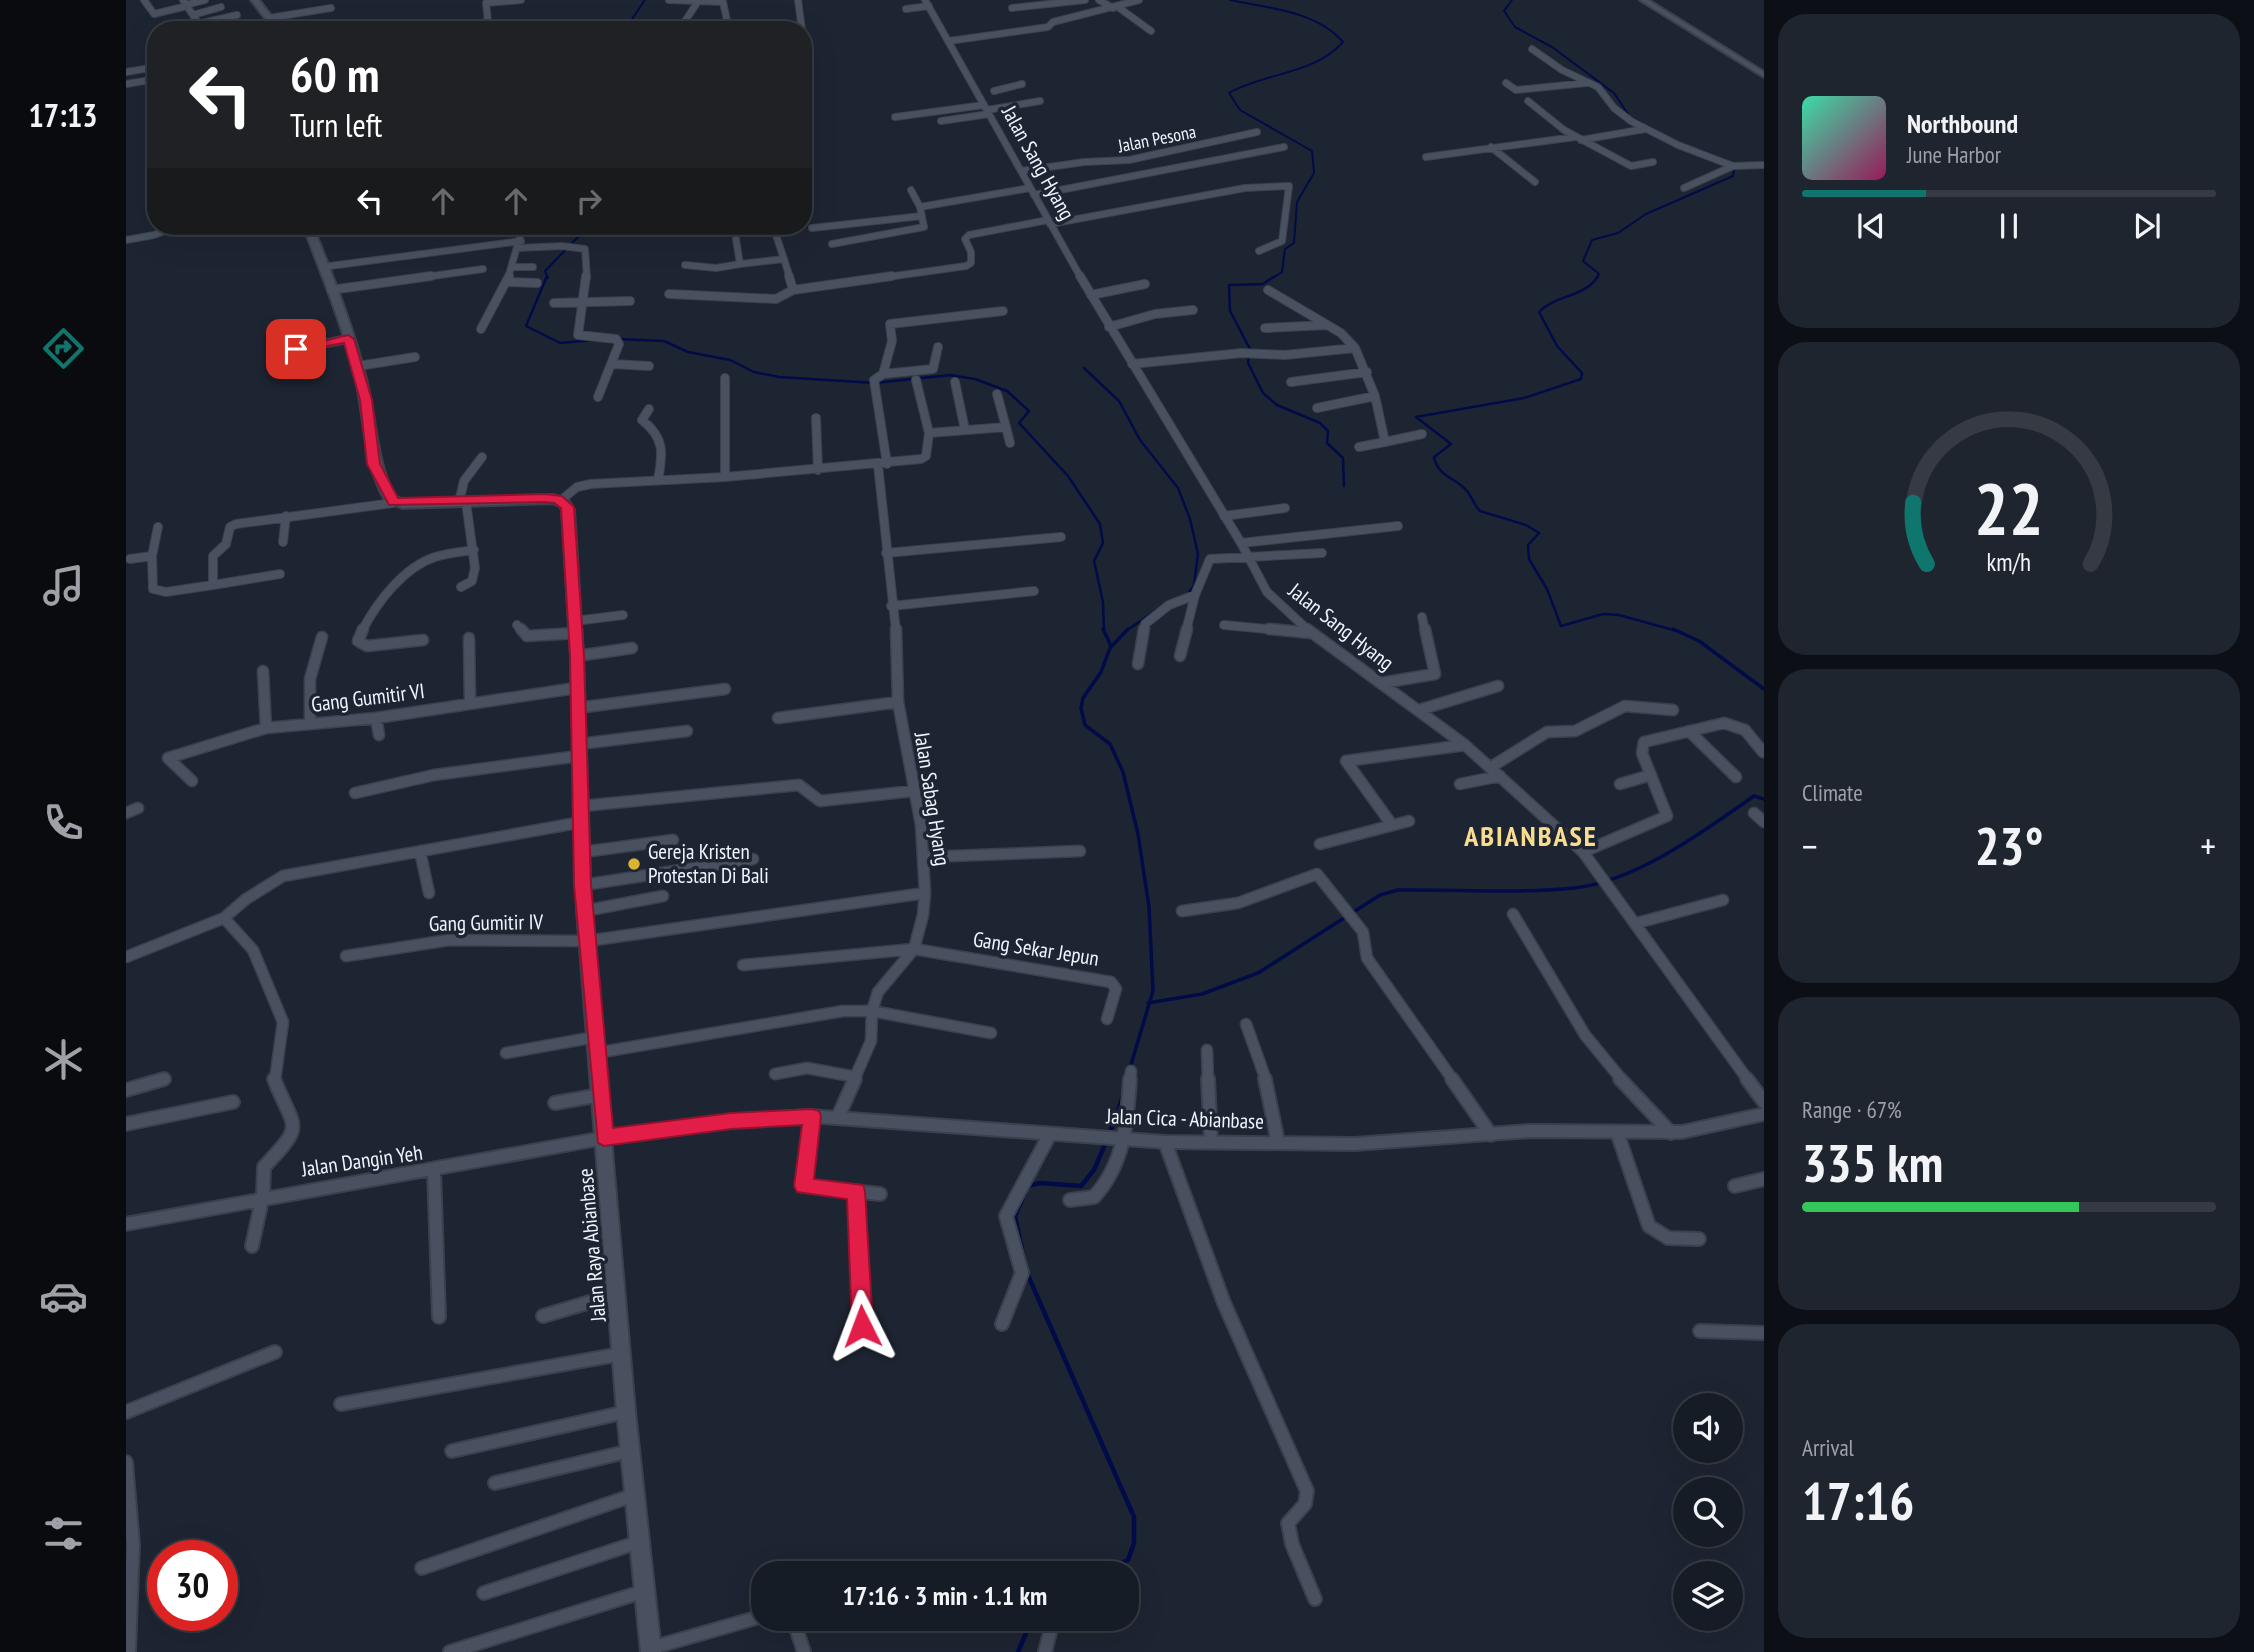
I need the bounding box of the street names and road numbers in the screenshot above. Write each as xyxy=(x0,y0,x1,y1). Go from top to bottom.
street label: Jalan Sang Hyang xyxy=(996,100,1081,225)
street label: Jalan Pesona xyxy=(1115,120,1198,157)
street label: Jalan Sang Hyang xyxy=(1282,576,1399,676)
street label: Gang Gumitir VI xyxy=(310,677,426,718)
street label: Jalan Sabag Hyang xyxy=(908,729,956,868)
street label: Gang Gumitir IV xyxy=(429,908,544,937)
street label: Gang Sekar Jepun xyxy=(971,925,1101,972)
street label: Jalan Cica - Abianbase xyxy=(1105,1102,1264,1135)
street label: Jalan Dangin Yeh xyxy=(299,1139,424,1182)
street label: Jalan Raya Abianbase xyxy=(571,1167,612,1324)

